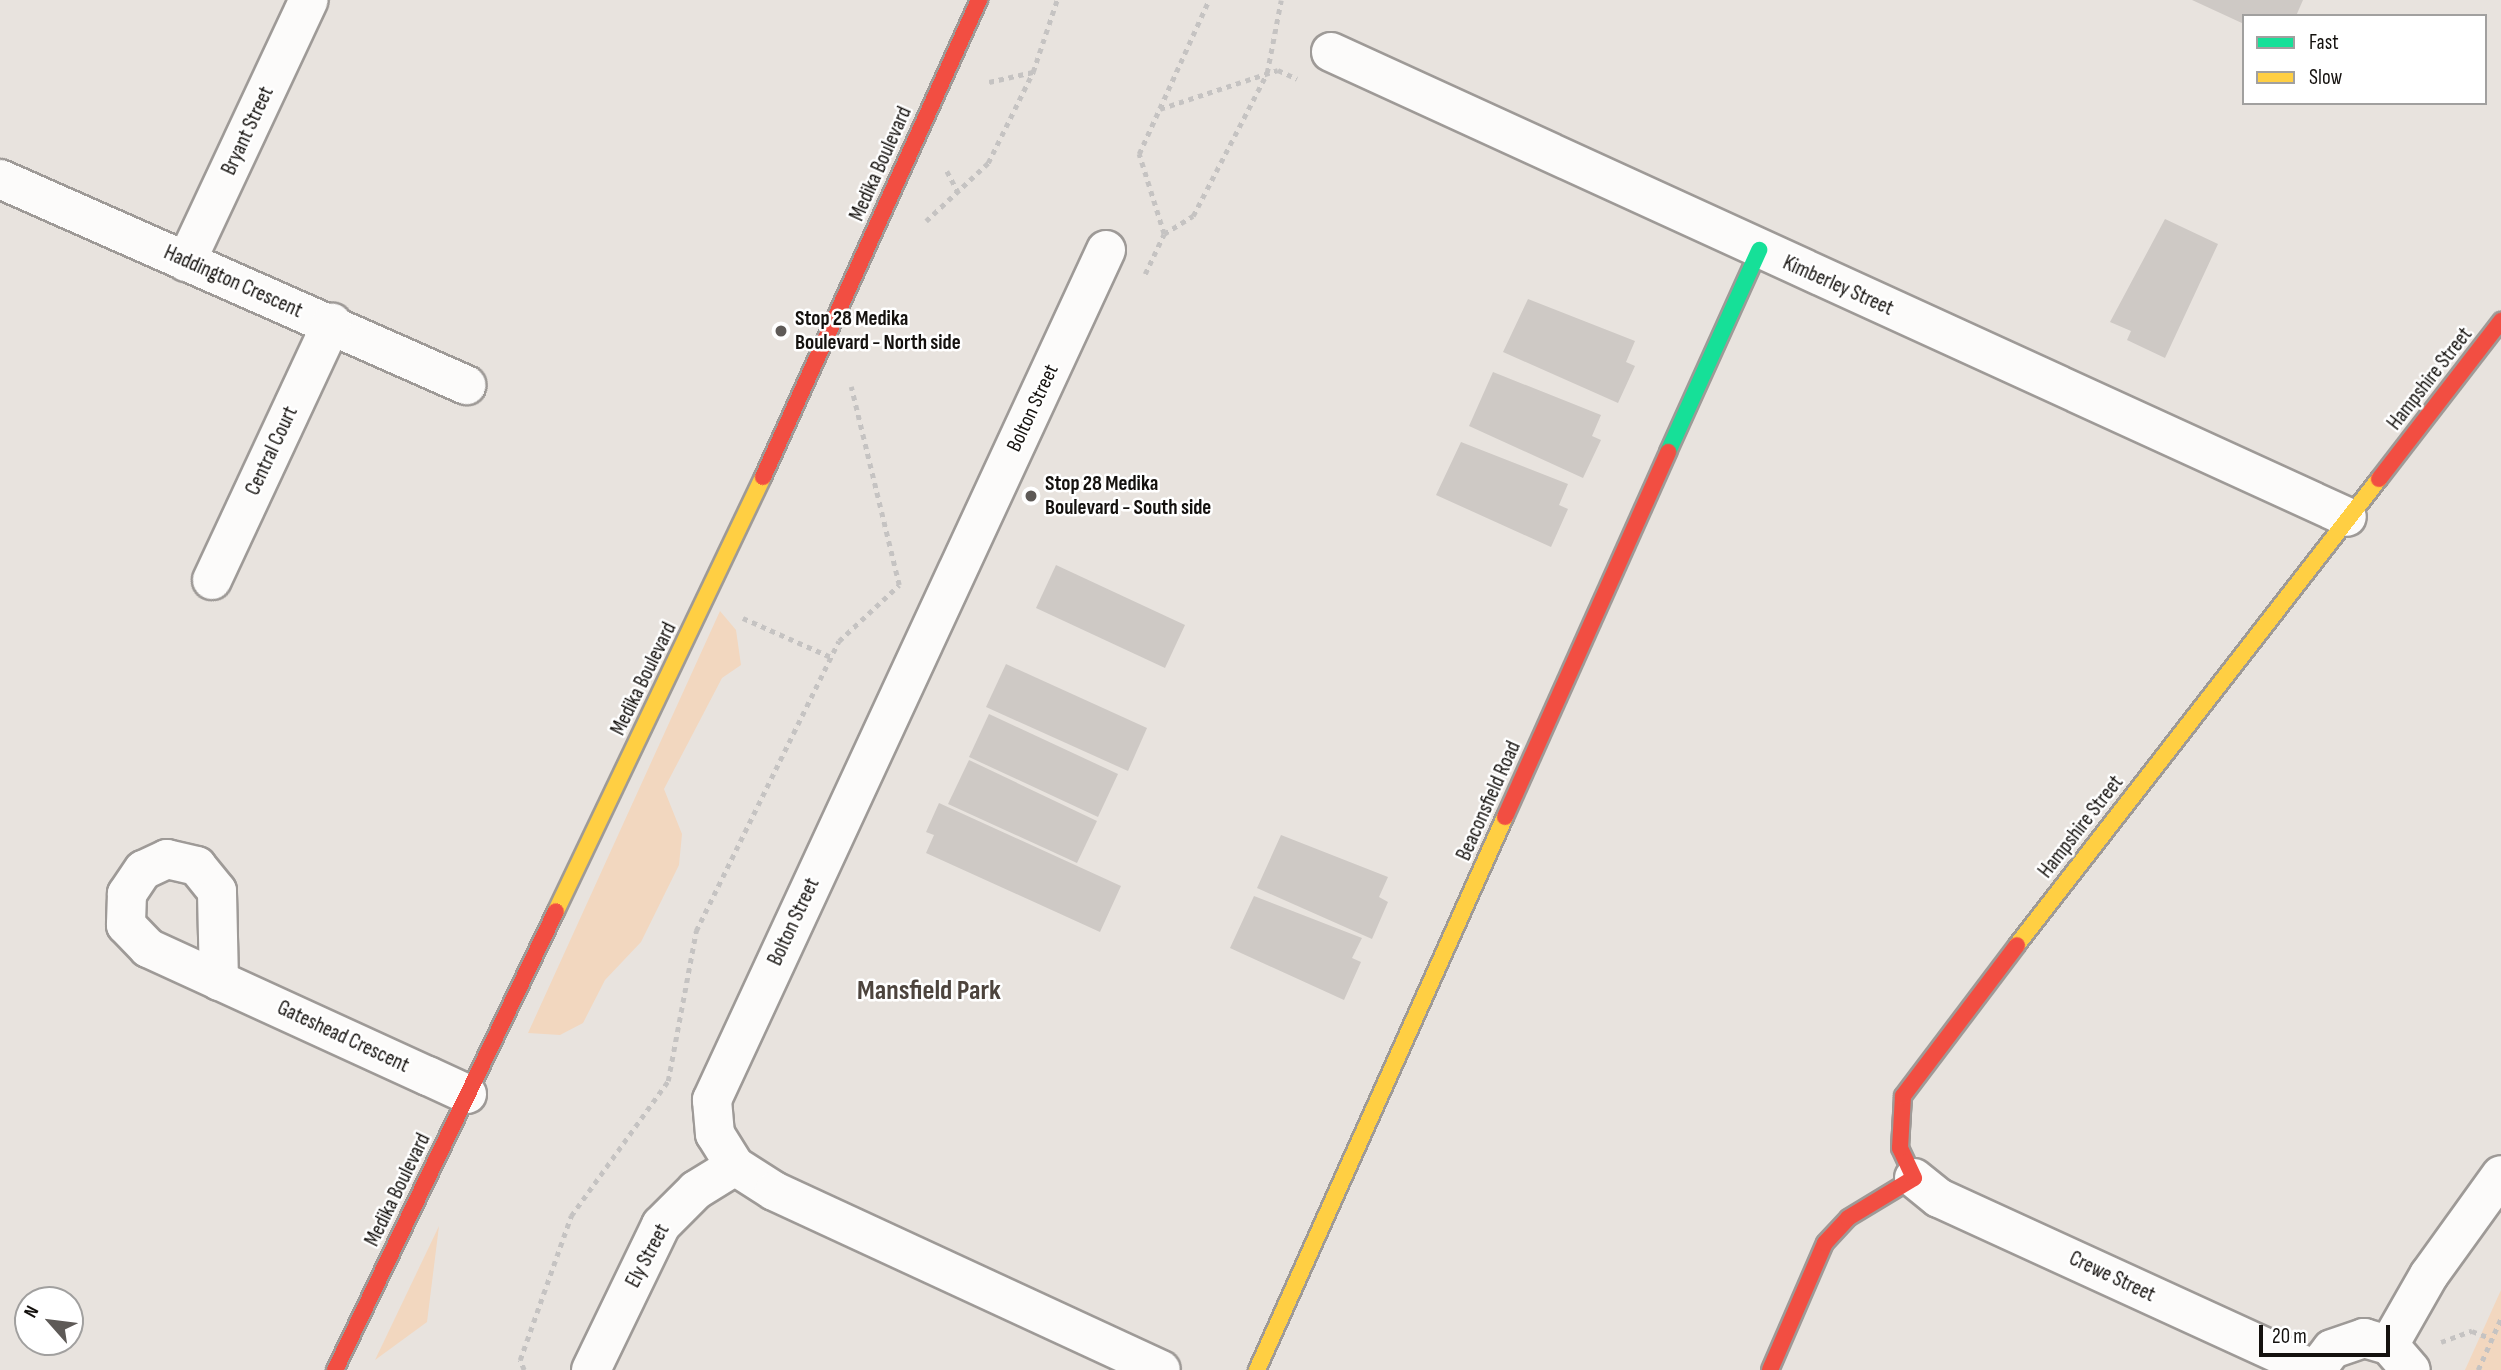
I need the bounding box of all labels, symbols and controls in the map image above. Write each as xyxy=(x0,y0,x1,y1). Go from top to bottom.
legend xyxy=(2242,14,2487,105)
text: Fast xyxy=(2309,30,2339,55)
text: Slow xyxy=(2309,65,2342,90)
street label: Bryant Street xyxy=(217,83,279,179)
street label: Medika Boulevard xyxy=(845,103,917,225)
street label: Haddington Crescent xyxy=(160,240,306,324)
street label: Kimberley Street xyxy=(1779,250,1897,322)
place label: Stop 28 Medika Boulevard - North side xyxy=(795,306,961,356)
marker: Stop 28 Medika Boulevard - North side xyxy=(773,323,789,339)
street label: Hampshire Street xyxy=(2382,323,2478,435)
street label: Bolton Street xyxy=(1002,360,1064,456)
street label: Central Court xyxy=(240,403,304,499)
place label: Stop 28 Medika Boulevard - South side xyxy=(1045,471,1211,521)
marker: Stop 28 Medika Boulevard - South side xyxy=(1023,488,1039,504)
street label: Medika Boulevard xyxy=(606,618,682,740)
street label: Beaconsfield Road xyxy=(1451,737,1527,865)
street label: Hampshire Street xyxy=(2033,771,2129,883)
street label: Bolton Street xyxy=(763,874,825,970)
district label: Mansfield Park xyxy=(857,974,1001,1008)
street label: Gateshead Crescent xyxy=(273,995,413,1079)
street label: Medika Boulevard xyxy=(360,1129,436,1251)
street label: Ely Street xyxy=(621,1220,675,1292)
street label: Crewe Street xyxy=(2065,1246,2159,1308)
north arrow xyxy=(14,1286,84,1356)
text: N xyxy=(19,1302,44,1322)
scale bar xyxy=(2263,1310,2394,1354)
text: 20 m xyxy=(2272,1324,2307,1349)

